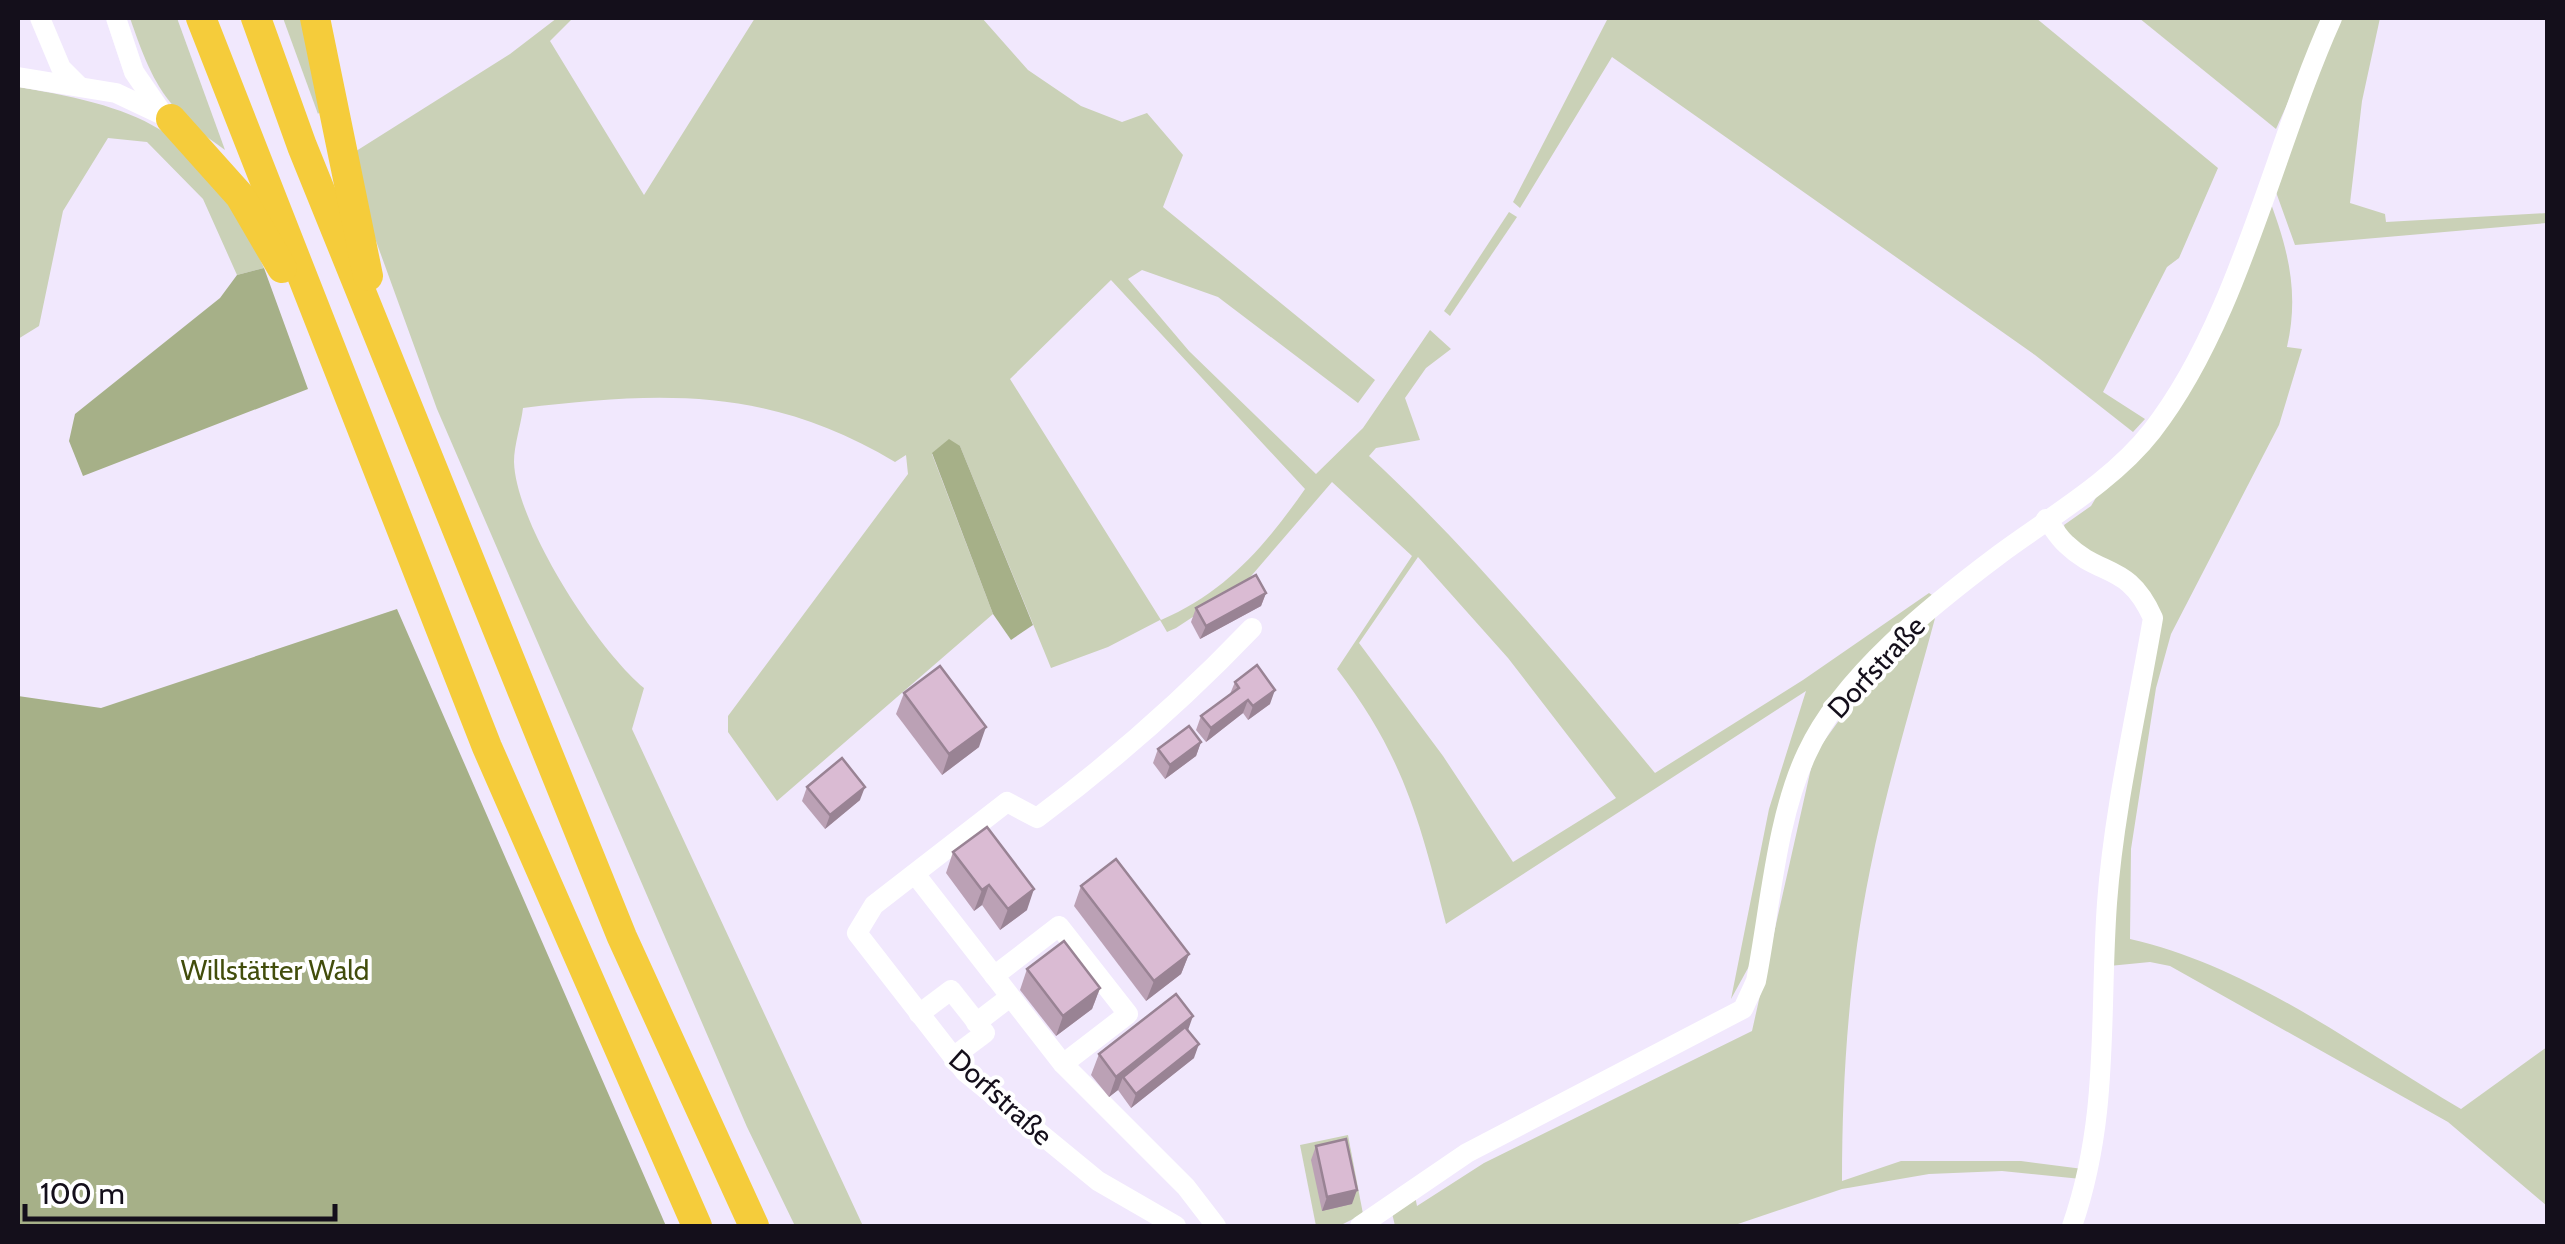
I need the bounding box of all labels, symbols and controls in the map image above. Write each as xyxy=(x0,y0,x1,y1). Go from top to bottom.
street label: Dorfstraße xyxy=(1820,609,1932,725)
park label: Willstätter Wald xyxy=(181,953,369,987)
street label: Dorfstraße xyxy=(942,1042,1060,1152)
scale bar xyxy=(25,1159,335,1221)
text: 100 m xyxy=(40,1175,125,1212)

